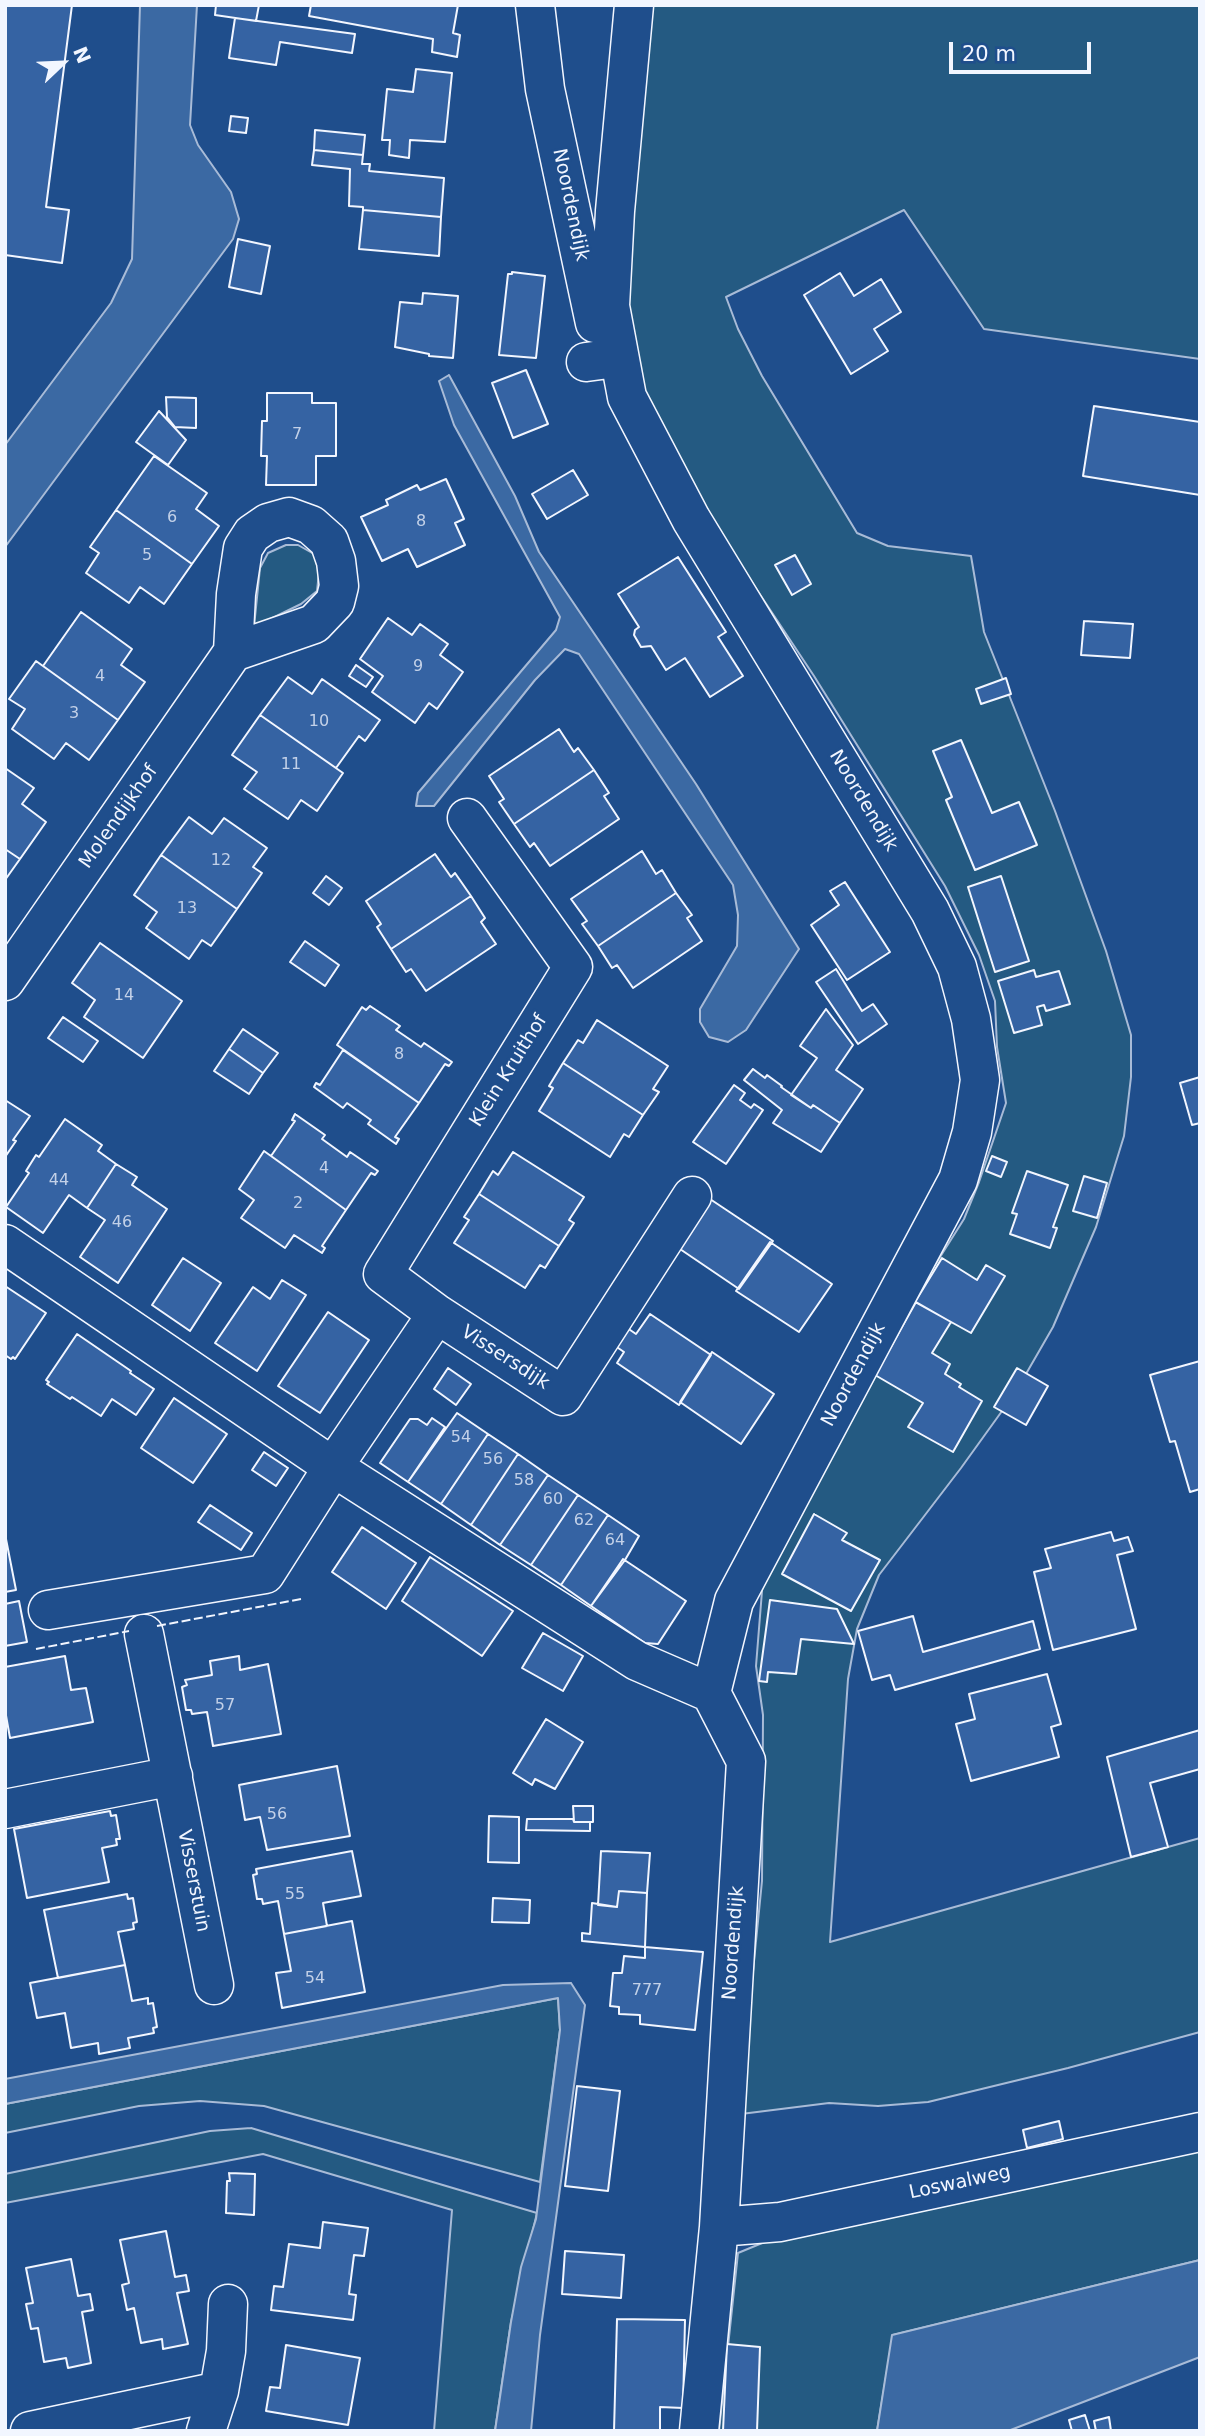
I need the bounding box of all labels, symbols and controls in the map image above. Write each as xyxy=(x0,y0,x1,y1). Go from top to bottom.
north arrow xyxy=(28,28,98,98)
scale bar xyxy=(953,28,1095,72)
text: 20 m xyxy=(962,42,1016,66)
text: N xyxy=(69,43,96,66)
street label: Noordendijk xyxy=(547,147,593,263)
house number: 7 xyxy=(292,425,302,445)
house number: 6 xyxy=(167,508,177,528)
house number: 8 xyxy=(416,512,426,532)
house number: 5 xyxy=(142,546,152,566)
house number: 9 xyxy=(413,657,423,677)
house number: 4 xyxy=(95,667,105,687)
house number: 3 xyxy=(69,704,79,724)
house number: 10 xyxy=(309,712,329,732)
street label: Noordendijk xyxy=(824,746,902,856)
house number: 11 xyxy=(281,755,301,775)
street label: Molendijkhof xyxy=(75,761,163,873)
house number: 12 xyxy=(211,851,231,871)
house number: 13 xyxy=(177,899,197,919)
house number: 14 xyxy=(114,986,134,1006)
street label: Klein Kruithof xyxy=(465,1011,553,1131)
house number: 8 xyxy=(394,1045,404,1065)
house number: 4 xyxy=(319,1159,329,1179)
house number: 44 xyxy=(49,1171,69,1191)
house number: 2 xyxy=(293,1194,303,1214)
house number: 46 xyxy=(112,1213,132,1233)
street label: Noordendijk xyxy=(817,1319,891,1431)
street label: Vissersdijk xyxy=(457,1321,553,1395)
house number: 54 xyxy=(451,1428,471,1448)
house number: 56 xyxy=(483,1450,503,1470)
house number: 58 xyxy=(514,1471,534,1491)
house number: 60 xyxy=(543,1490,563,1510)
house number: 62 xyxy=(574,1511,594,1531)
house number: 64 xyxy=(605,1531,625,1551)
house number: 57 xyxy=(215,1696,235,1716)
house number: 56 xyxy=(267,1805,287,1825)
street label: Visserstuin xyxy=(172,1828,214,1934)
house number: 55 xyxy=(285,1885,305,1905)
street label: Noordendijk xyxy=(719,1885,749,2001)
house number: 54 xyxy=(305,1969,325,1989)
house number: 777 xyxy=(632,1981,662,2001)
street label: Loswalweg xyxy=(907,2161,1013,2205)

